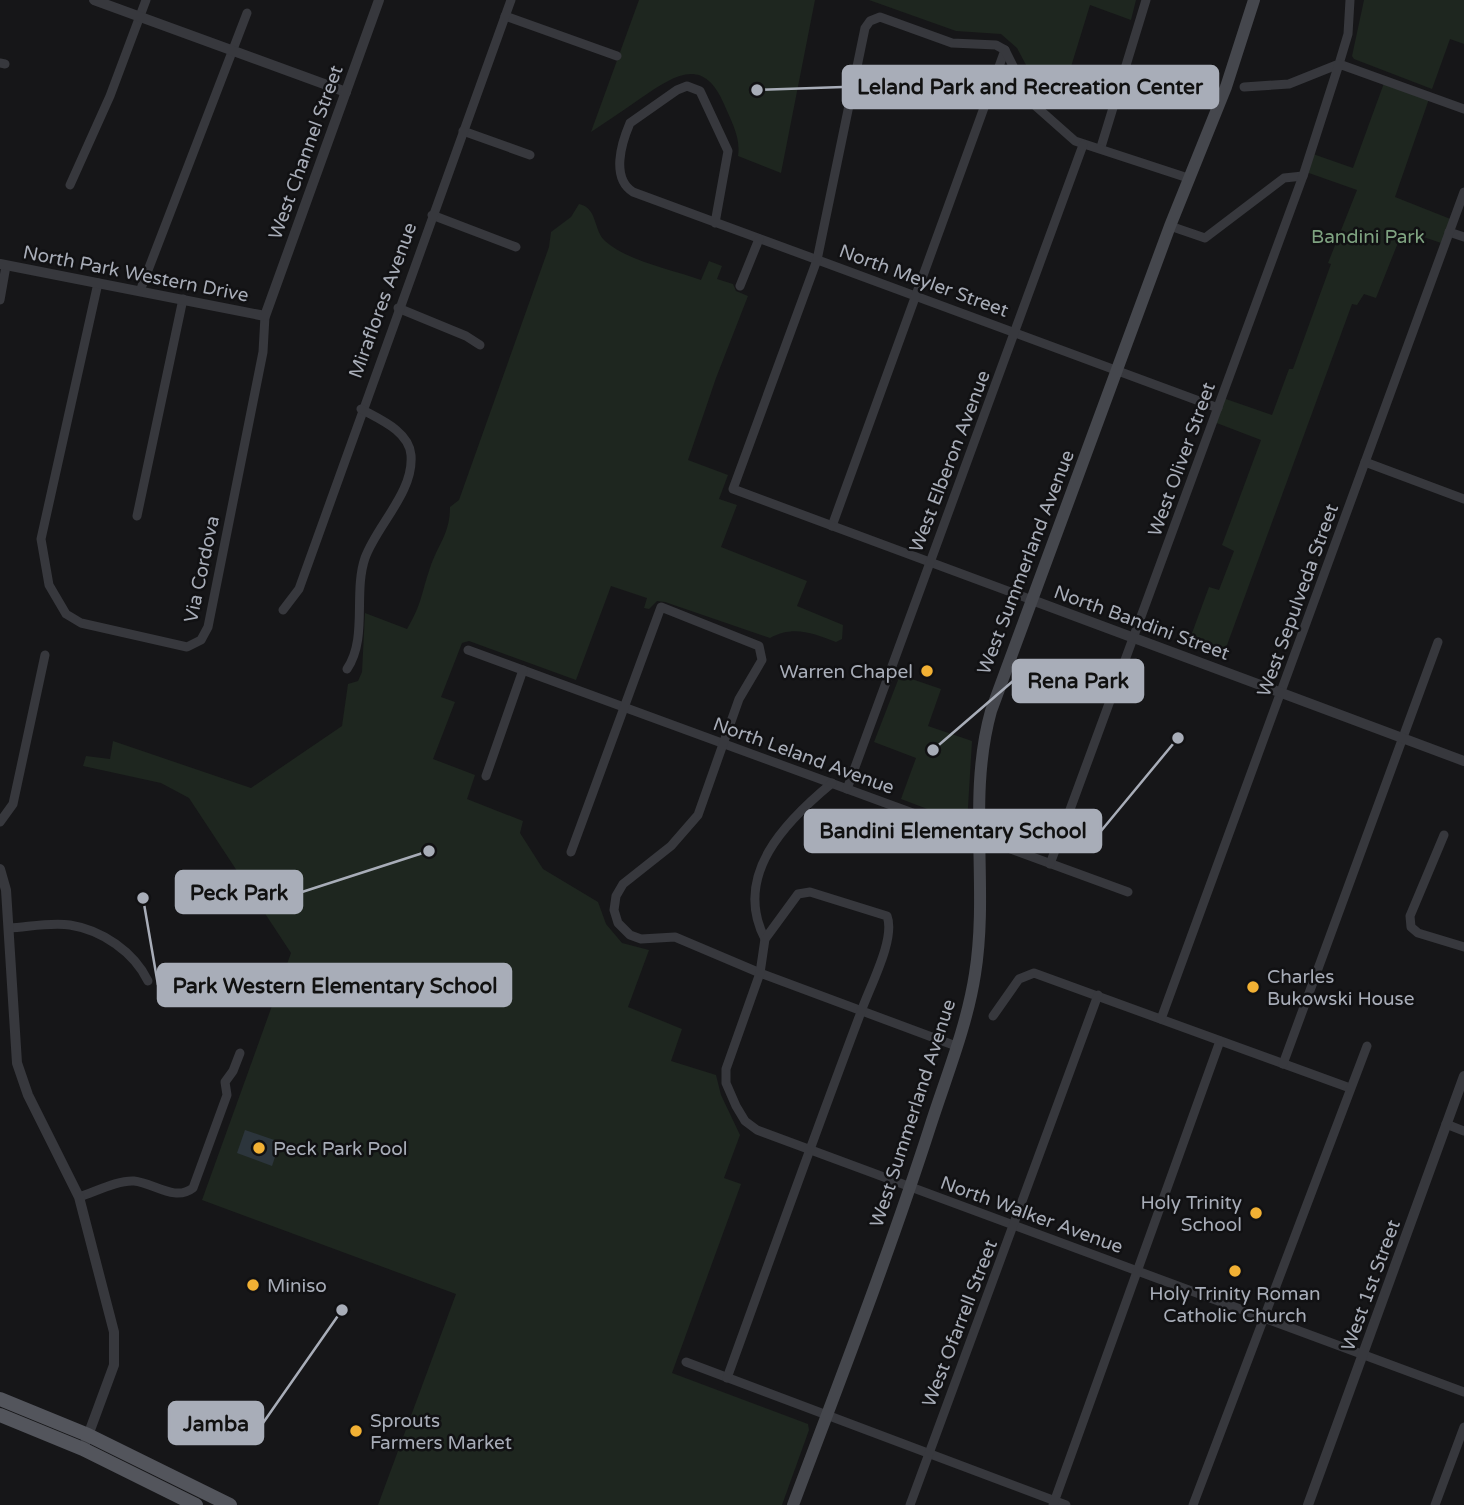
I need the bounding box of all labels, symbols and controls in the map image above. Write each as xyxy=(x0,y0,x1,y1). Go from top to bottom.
street label: West Channel Street xyxy=(264,62,348,242)
callout: Leland Park and Recreation Center xyxy=(843,66,1218,108)
text: Leland Park and Recreation Center xyxy=(857,75,1204,100)
street label: Miraflores Avenue xyxy=(345,220,421,381)
park label: Bandini Park xyxy=(1311,226,1425,248)
street label: North Meyler Street xyxy=(836,240,1011,322)
street label: North Park Western Drive xyxy=(21,241,251,307)
street label: West Elberon Avenue xyxy=(905,367,995,555)
street label: West Oliver Street xyxy=(1144,379,1220,539)
street label: West Summerland Avenue xyxy=(973,447,1079,678)
street label: West Sepulveda Street xyxy=(1253,501,1343,700)
street label: Via Cordova xyxy=(180,514,224,625)
street label: North Bandini Street xyxy=(1051,581,1232,665)
callout: Rena Park xyxy=(1013,660,1143,702)
place label: Warren Chapel xyxy=(779,661,913,683)
marker: Warren Chapel xyxy=(919,663,935,679)
text: Rena Park xyxy=(1027,669,1129,694)
street label: North Leland Avenue xyxy=(710,713,897,799)
callout: Bandini Elementary School xyxy=(805,810,1101,852)
text: Bandini Elementary School xyxy=(819,819,1087,844)
callout: Peck Park xyxy=(176,871,302,913)
text: Peck Park xyxy=(190,881,289,906)
callout: Park Western Elementary School xyxy=(158,964,511,1006)
place label: Charles Bukowski House xyxy=(1267,966,1414,1010)
text: Park Western Elementary School xyxy=(172,974,498,999)
marker: Charles Bukowski House xyxy=(1245,979,1261,995)
street label: West Summerland Avenue xyxy=(866,997,960,1230)
place label: Peck Park Pool xyxy=(273,1138,408,1160)
marker: Peck Park Pool xyxy=(251,1140,267,1156)
street label: North Walker Avenue xyxy=(937,1172,1126,1258)
place label: Holy Trinity School xyxy=(1140,1192,1242,1236)
marker: Holy Trinity School xyxy=(1248,1205,1264,1221)
street label: West 1st Street xyxy=(1337,1217,1405,1354)
street label: West Ofarrell Street xyxy=(918,1237,1002,1410)
marker: Holy Trinity Roman Catholic Church xyxy=(1227,1263,1243,1279)
place label: Miniso xyxy=(267,1275,327,1297)
marker: Miniso xyxy=(245,1277,261,1293)
place label: Holy Trinity Roman Catholic Church xyxy=(1149,1283,1321,1327)
callout: Jamba xyxy=(169,1402,263,1444)
place label: Sprouts Farmers Market xyxy=(370,1410,512,1454)
text: Jamba xyxy=(182,1412,249,1437)
marker: Sprouts Farmers Market xyxy=(348,1423,364,1439)

